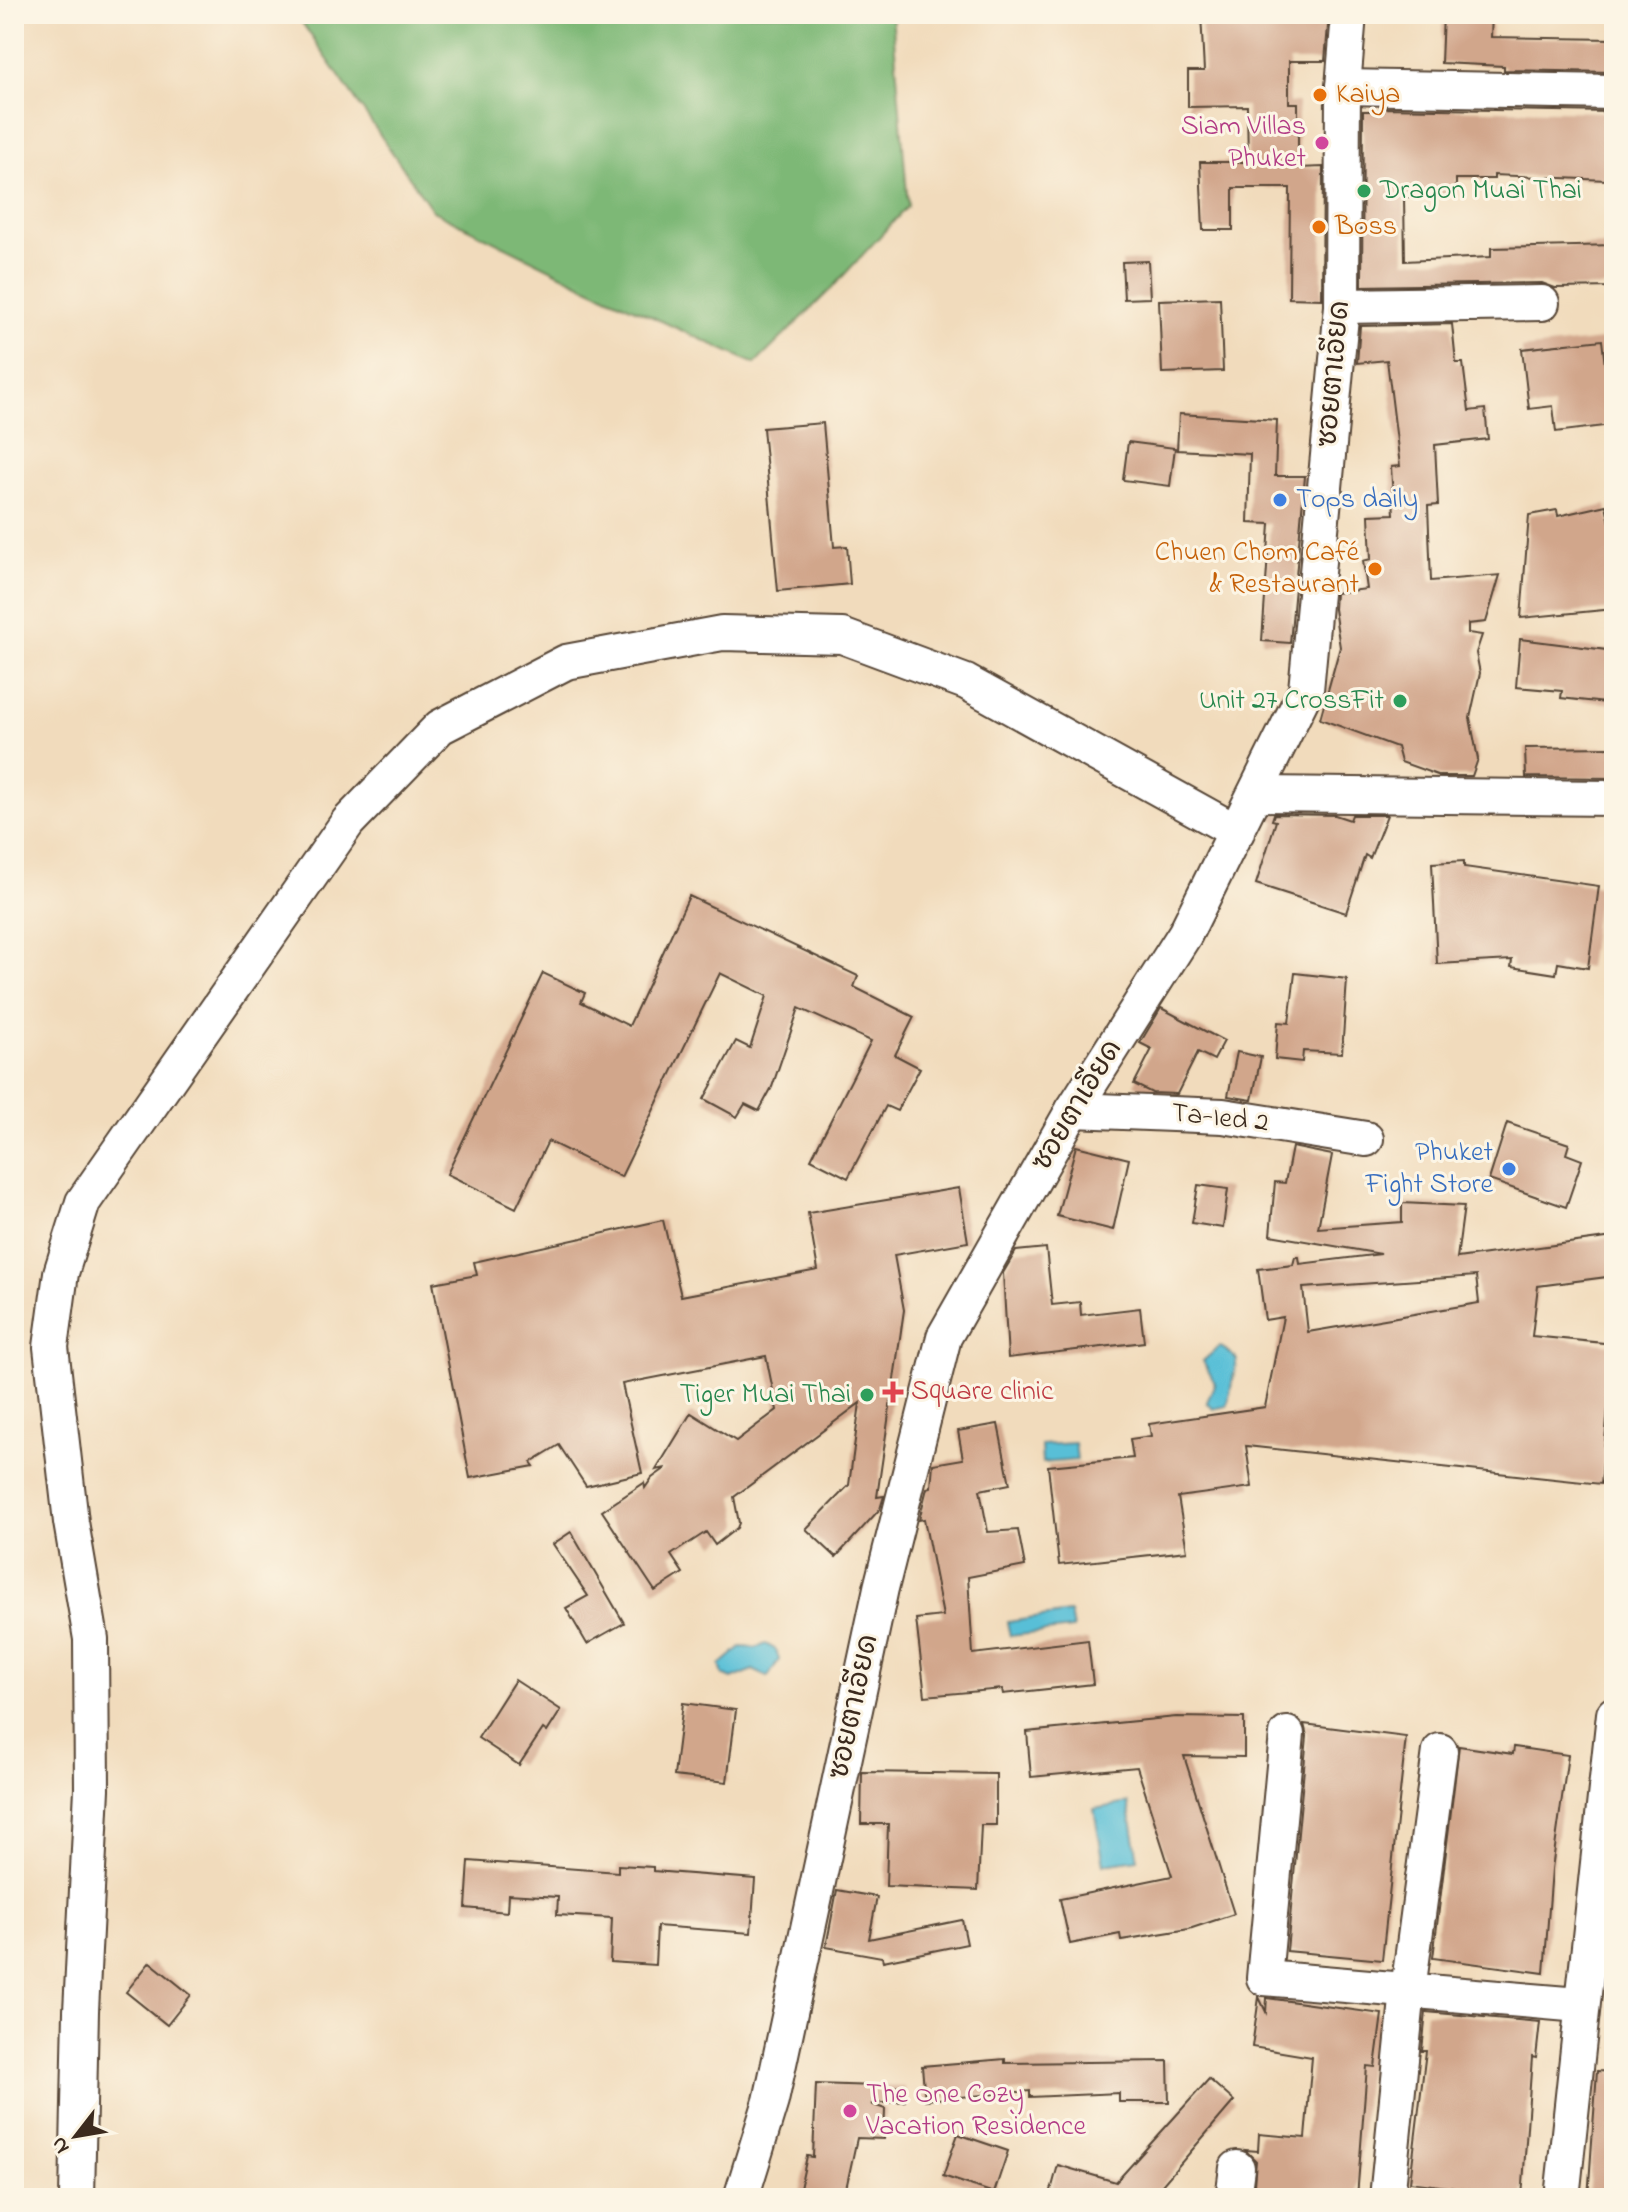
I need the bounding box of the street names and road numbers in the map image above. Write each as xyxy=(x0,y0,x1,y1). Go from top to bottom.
street label: ซอยตาเอียด xyxy=(1308,299,1362,449)
street label: ซอยตาเอียด xyxy=(1023,1032,1133,1180)
street label: Ta-Ied 2 xyxy=(1169,1094,1271,1144)
street label: ซอยตาเอียด xyxy=(820,1631,890,1783)

